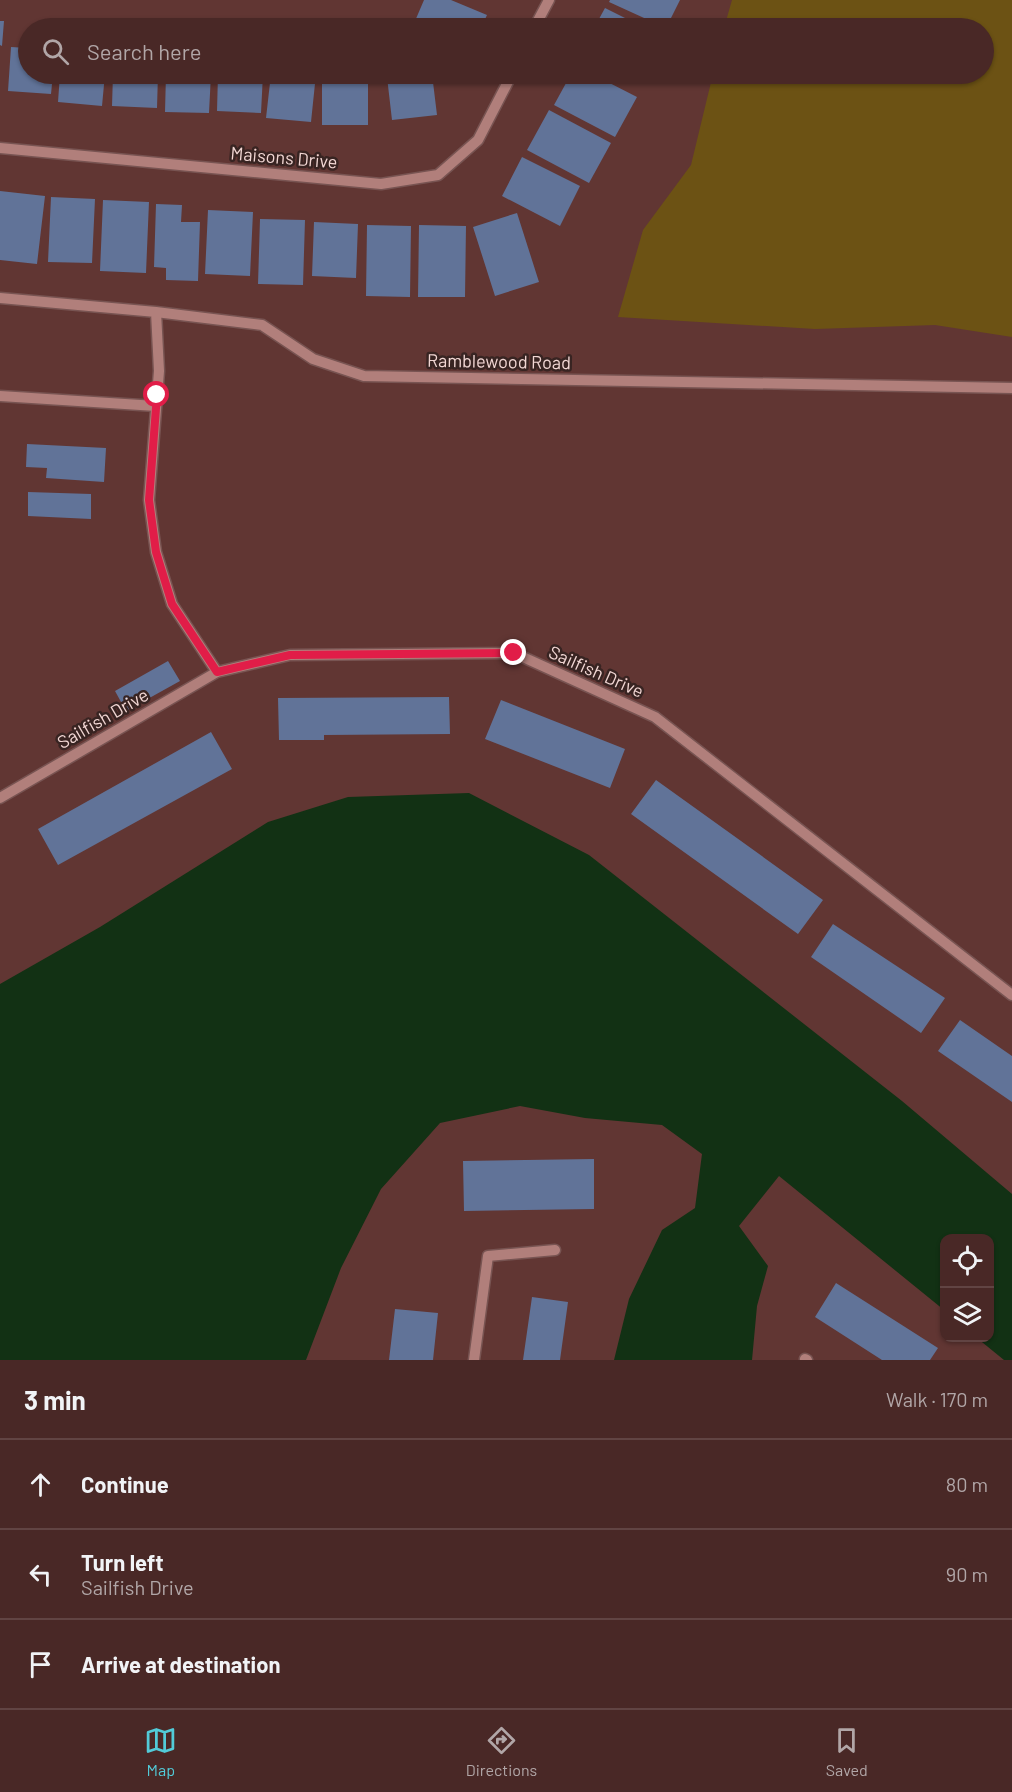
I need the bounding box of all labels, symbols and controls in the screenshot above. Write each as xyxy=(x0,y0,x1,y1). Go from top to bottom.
search box xyxy=(18,18,994,84)
icon: search xyxy=(39,35,72,68)
text: Search here xyxy=(87,38,201,64)
street label: Maisons Drive xyxy=(230,141,338,173)
street label: Ramblewood Road xyxy=(427,349,571,373)
route start xyxy=(143,381,169,407)
route end xyxy=(500,639,526,665)
street label: Sailfish Drive xyxy=(546,640,647,702)
street label: Sailfish Drive xyxy=(53,683,152,753)
map controls xyxy=(940,1234,994,1342)
button: locate xyxy=(940,1234,994,1288)
button: layers xyxy=(940,1288,994,1342)
text: 3 min xyxy=(24,1384,86,1415)
text: Walk · 170 m xyxy=(886,1387,988,1411)
icon: ahead xyxy=(24,1468,57,1501)
text: Continue xyxy=(81,1471,169,1497)
text: 80 m xyxy=(946,1472,988,1496)
text: Turn left xyxy=(81,1549,164,1575)
icon: left xyxy=(24,1558,57,1591)
text: 90 m xyxy=(946,1562,988,1586)
text: Sailfish Drive xyxy=(81,1575,194,1599)
icon: arrive xyxy=(24,1648,57,1681)
text: Arrive at destination xyxy=(81,1651,280,1677)
tab: Map xyxy=(144,1724,177,1779)
tab: Directions xyxy=(466,1724,537,1779)
tab: Saved xyxy=(826,1724,868,1779)

